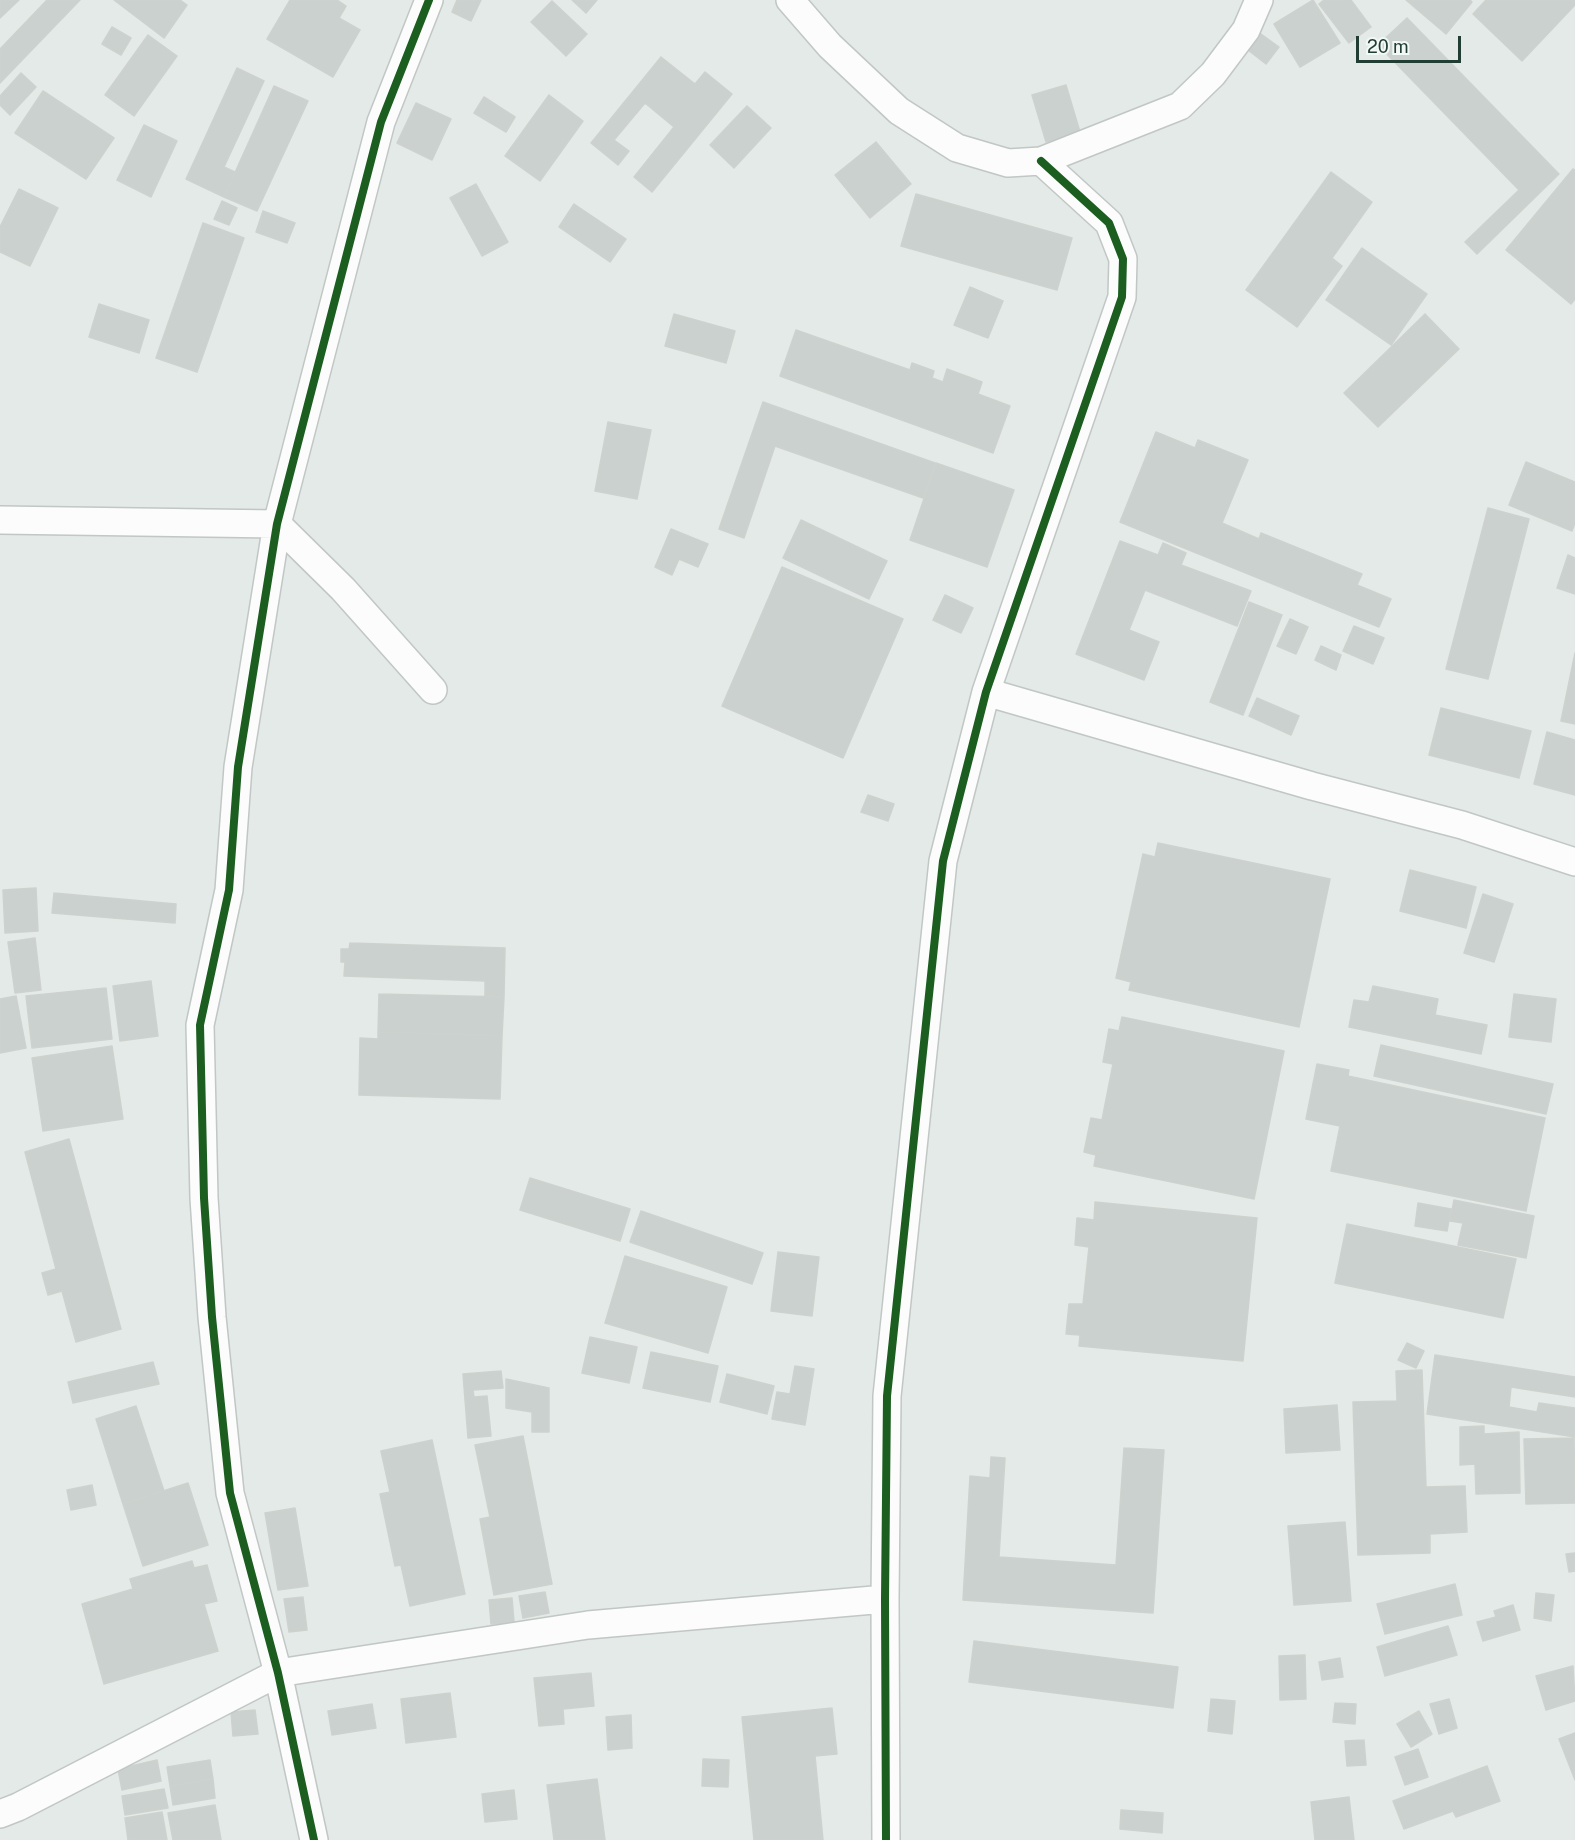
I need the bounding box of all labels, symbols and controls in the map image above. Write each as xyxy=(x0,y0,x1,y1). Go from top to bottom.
scale bar xyxy=(1359,24,1464,62)
text: 20 m xyxy=(1367,36,1409,57)

